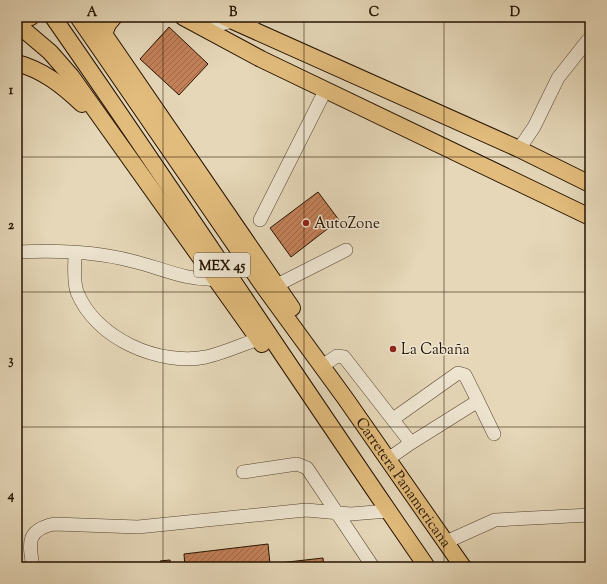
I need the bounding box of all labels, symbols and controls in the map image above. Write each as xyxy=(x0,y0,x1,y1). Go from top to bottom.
text: A xyxy=(87,4,98,22)
text: B xyxy=(229,4,238,22)
text: C xyxy=(369,4,379,22)
text: D xyxy=(510,4,520,22)
text: 1 xyxy=(9,82,14,100)
place label: AutoZone xyxy=(314,214,380,235)
text: 2 xyxy=(8,217,15,235)
marker: AutoZone xyxy=(301,218,311,228)
road number: MEX 45 xyxy=(194,253,250,277)
place label: La Cabaña xyxy=(401,340,470,361)
marker: La Cabaña xyxy=(388,344,398,354)
text: 3 xyxy=(8,352,14,370)
street label: Carretera Panamericana xyxy=(350,414,455,552)
text: 4 xyxy=(7,487,15,505)

